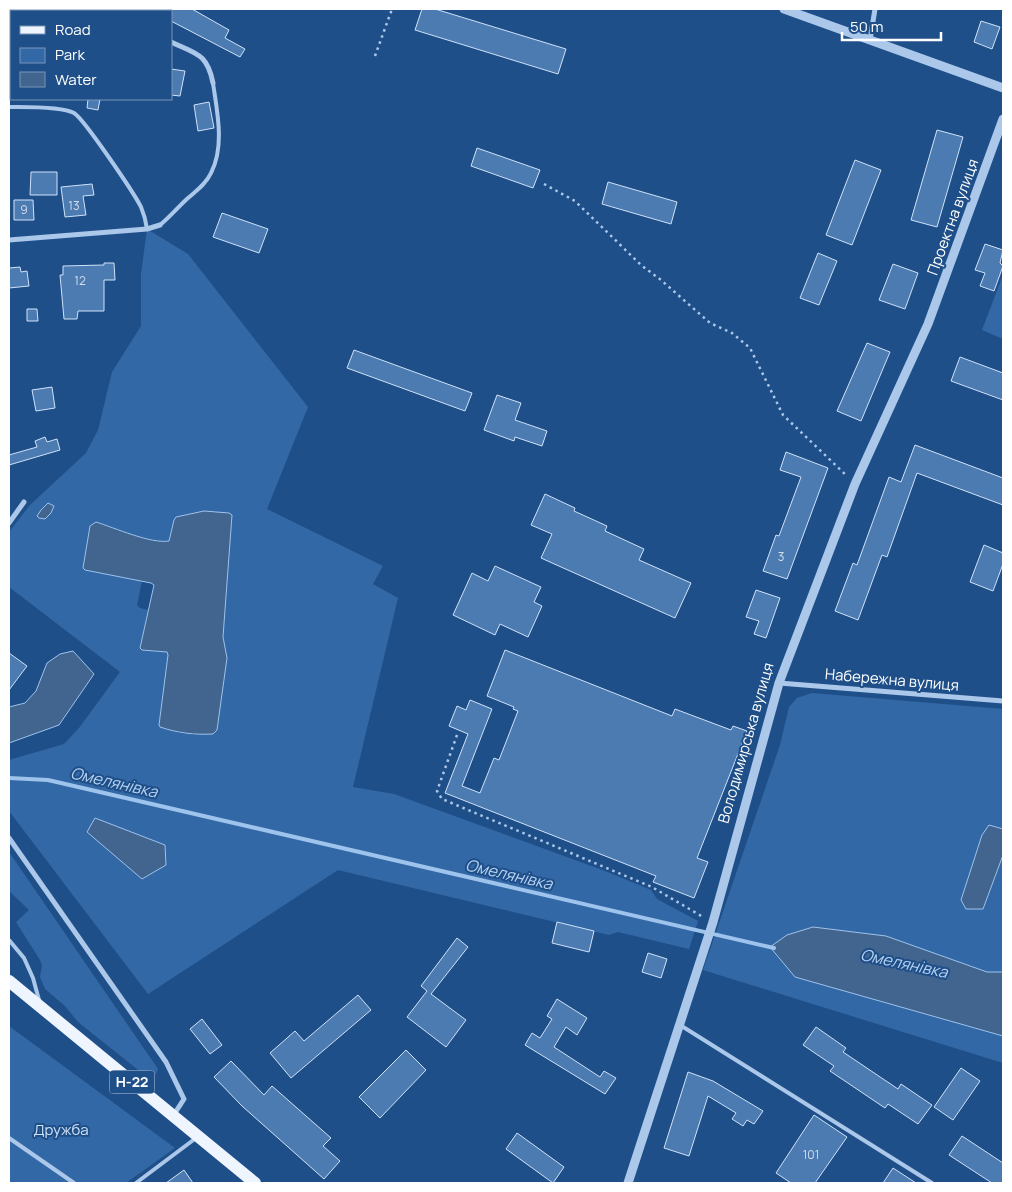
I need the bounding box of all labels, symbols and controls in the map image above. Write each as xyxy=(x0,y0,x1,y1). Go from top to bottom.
legend xyxy=(10,10,172,100)
scale bar xyxy=(842,10,941,42)
text: 50 m xyxy=(850,16,884,37)
text: Road xyxy=(55,19,91,40)
text: Park xyxy=(55,44,85,65)
text: Water xyxy=(55,69,97,90)
street label: Проектна вулиця xyxy=(922,156,983,278)
house number: 13 xyxy=(68,197,80,214)
house number: 9 xyxy=(20,201,28,218)
house number: 12 xyxy=(74,272,86,289)
house number: 3 xyxy=(778,548,784,565)
street label: Володимирська вулиця xyxy=(713,660,779,826)
street label: Набережна вулиця xyxy=(824,663,960,696)
water label: Омелянівка xyxy=(68,761,161,803)
water label: Омелянівка xyxy=(463,853,556,895)
water label: Омелянівка xyxy=(858,943,951,983)
road number: Н-22 xyxy=(110,1070,154,1094)
park label: Дружба xyxy=(33,1119,89,1140)
house number: 101 xyxy=(803,1146,819,1163)

